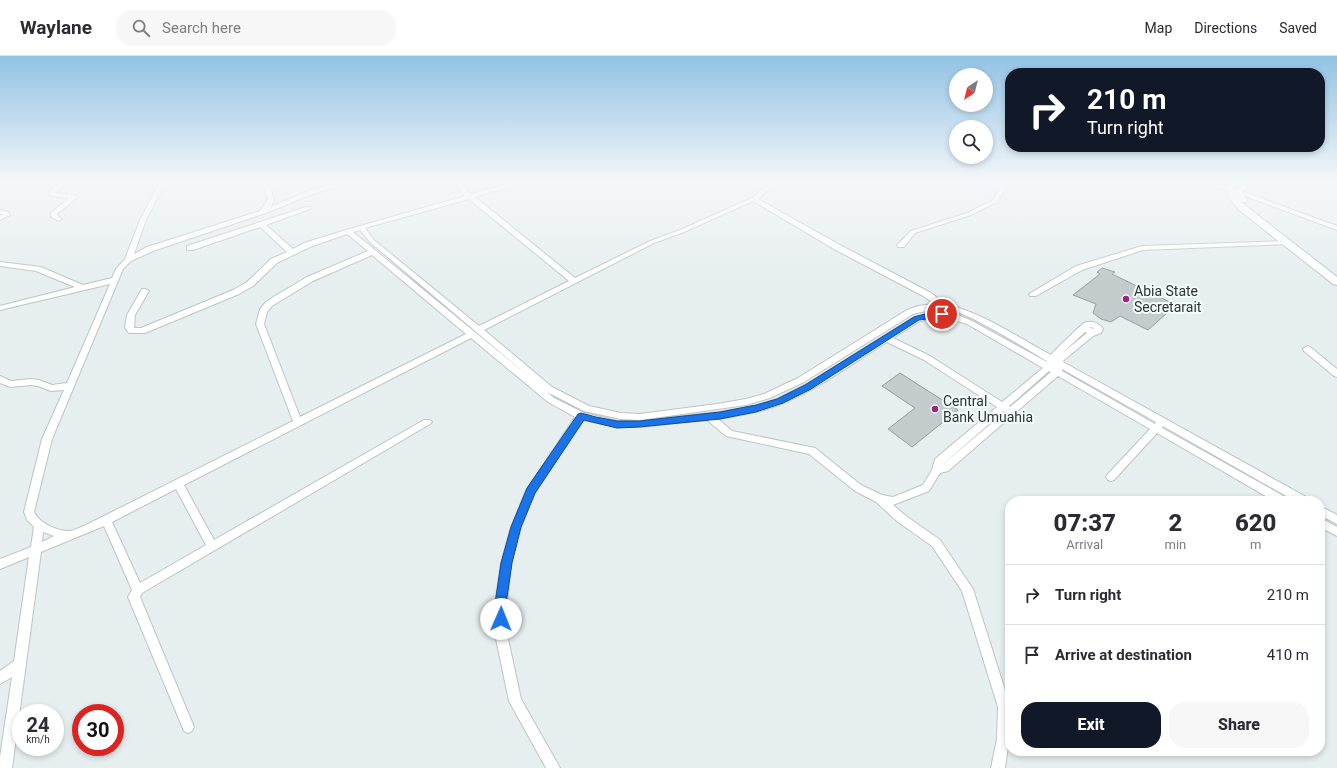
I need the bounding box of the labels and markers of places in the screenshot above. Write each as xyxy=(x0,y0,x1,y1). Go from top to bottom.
place label: Abia State Secretarait xyxy=(1134,283,1202,315)
marker: Abia State Secretarait xyxy=(1121,294,1131,304)
pin xyxy=(925,297,959,331)
place label: Central Bank Umuahia xyxy=(943,393,1033,425)
marker: Central Bank Umuahia xyxy=(930,404,940,414)

